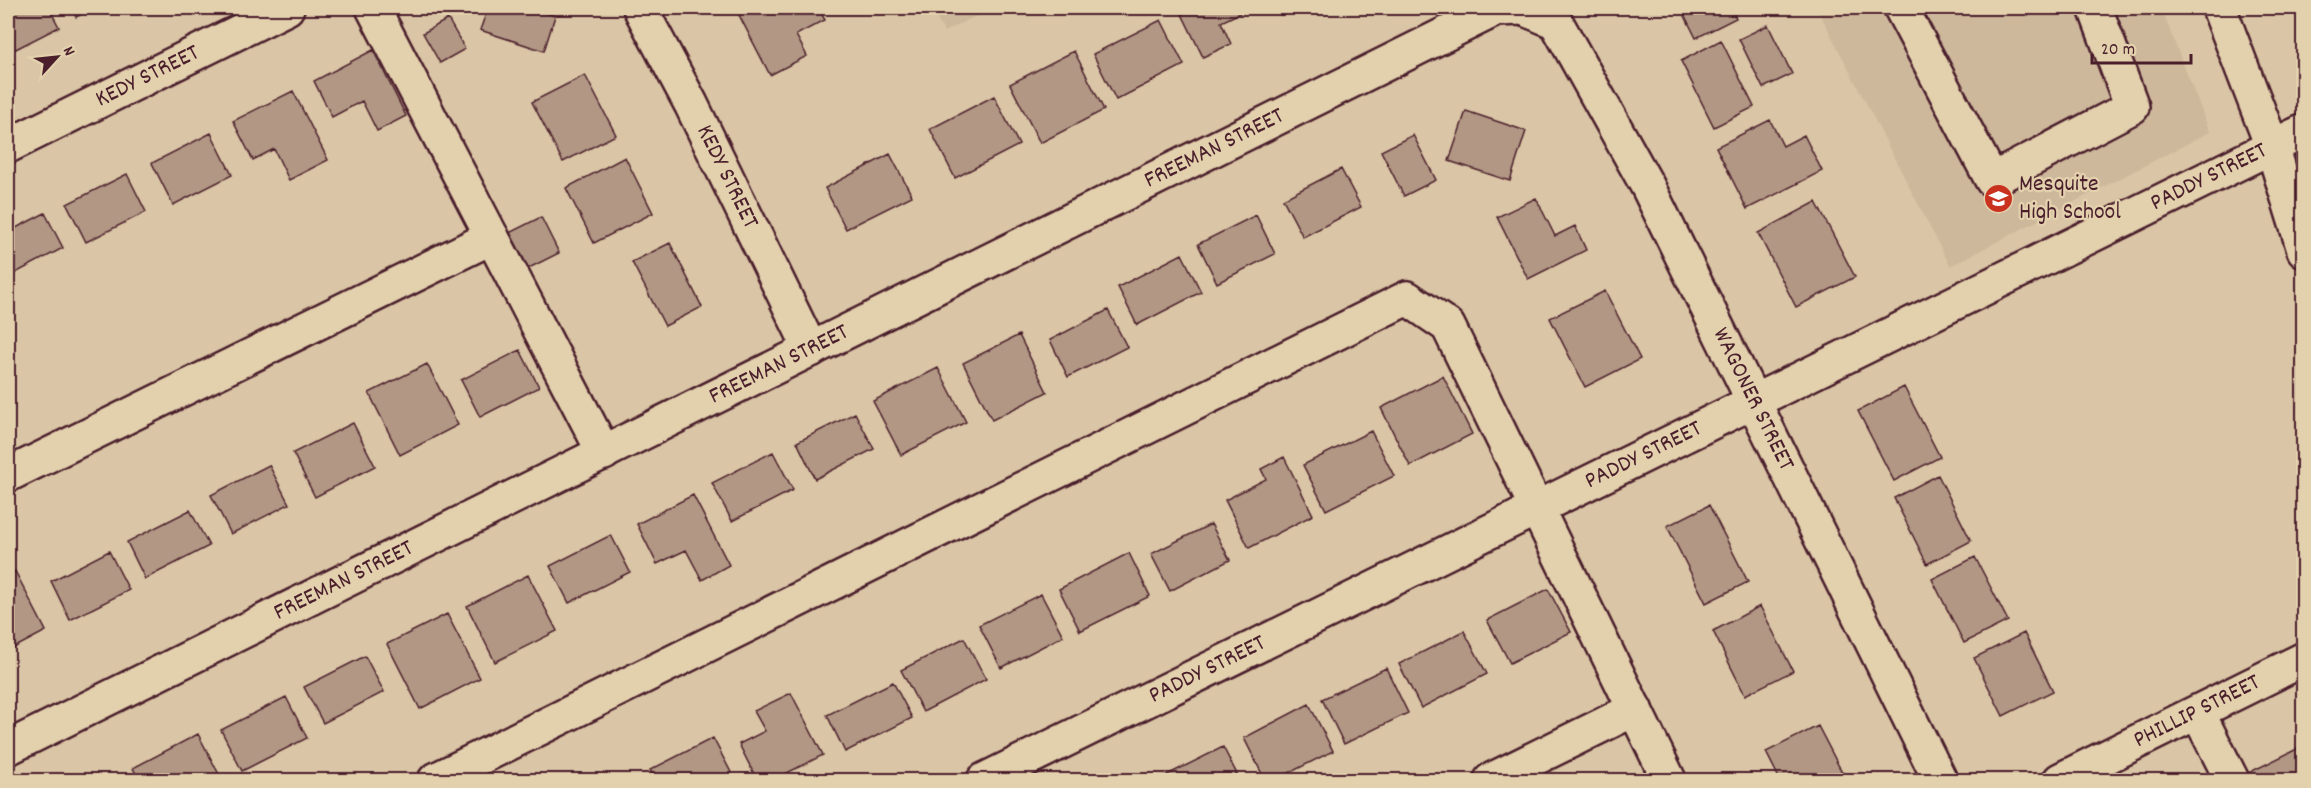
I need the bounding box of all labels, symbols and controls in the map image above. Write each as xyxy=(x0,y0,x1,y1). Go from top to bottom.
north arrow xyxy=(27,27,87,87)
scale bar xyxy=(2092,27,2191,65)
street label: KEDY STREET xyxy=(90,37,206,117)
text: 20 m xyxy=(2101,38,2135,63)
text: N xyxy=(56,43,80,60)
street label: FREEMAN STREET xyxy=(1139,100,1290,198)
street label: KEDY STREET xyxy=(687,119,767,235)
street label: PADDY STREET xyxy=(2145,134,2274,221)
place label: Mesquite High School xyxy=(2019,168,2121,230)
school or university icon: Mesquite High School xyxy=(1982,183,2014,215)
street label: FREEMAN STREET xyxy=(703,316,855,414)
street label: WAGONER STREET xyxy=(1703,322,1803,477)
street label: PADDY STREET xyxy=(1579,412,1708,499)
street label: FREEMAN STREET xyxy=(268,532,420,630)
street label: PADDY STREET xyxy=(1143,627,1272,713)
street label: PHILLIP STREET xyxy=(2128,666,2267,758)

